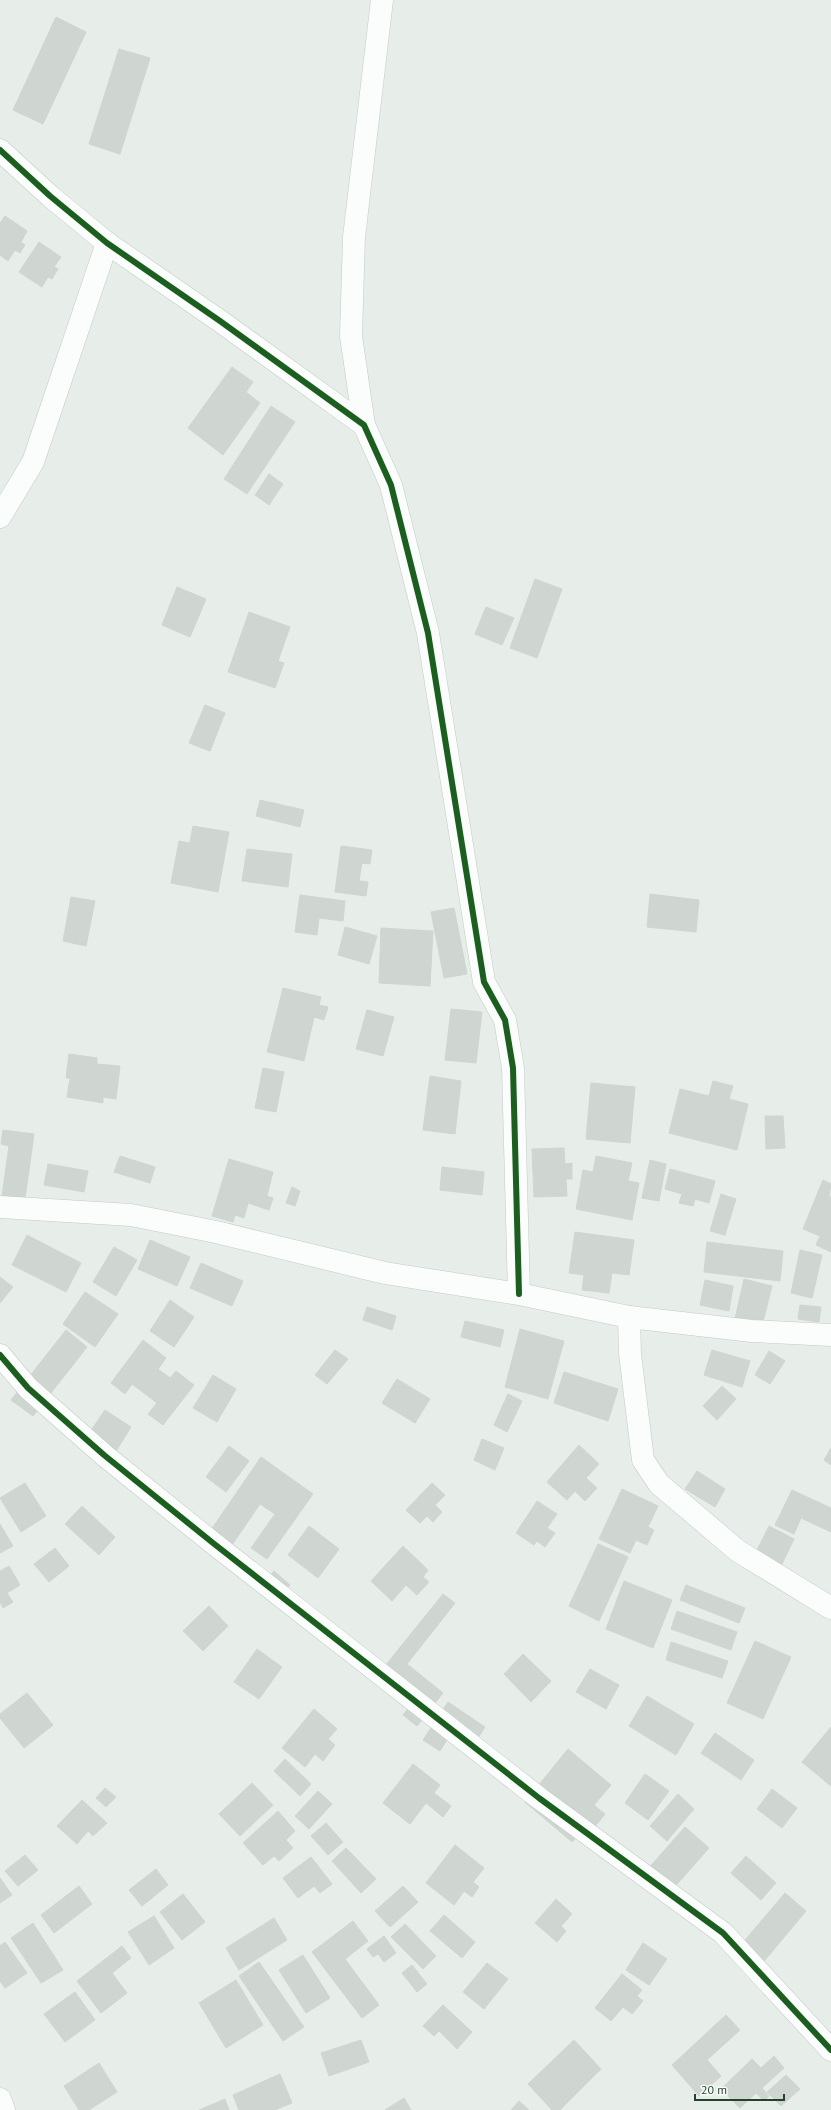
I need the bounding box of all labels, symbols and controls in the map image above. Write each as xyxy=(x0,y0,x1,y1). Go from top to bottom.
scale bar xyxy=(695,2076,784,2102)
text: 20 m xyxy=(701,2082,727,2097)

